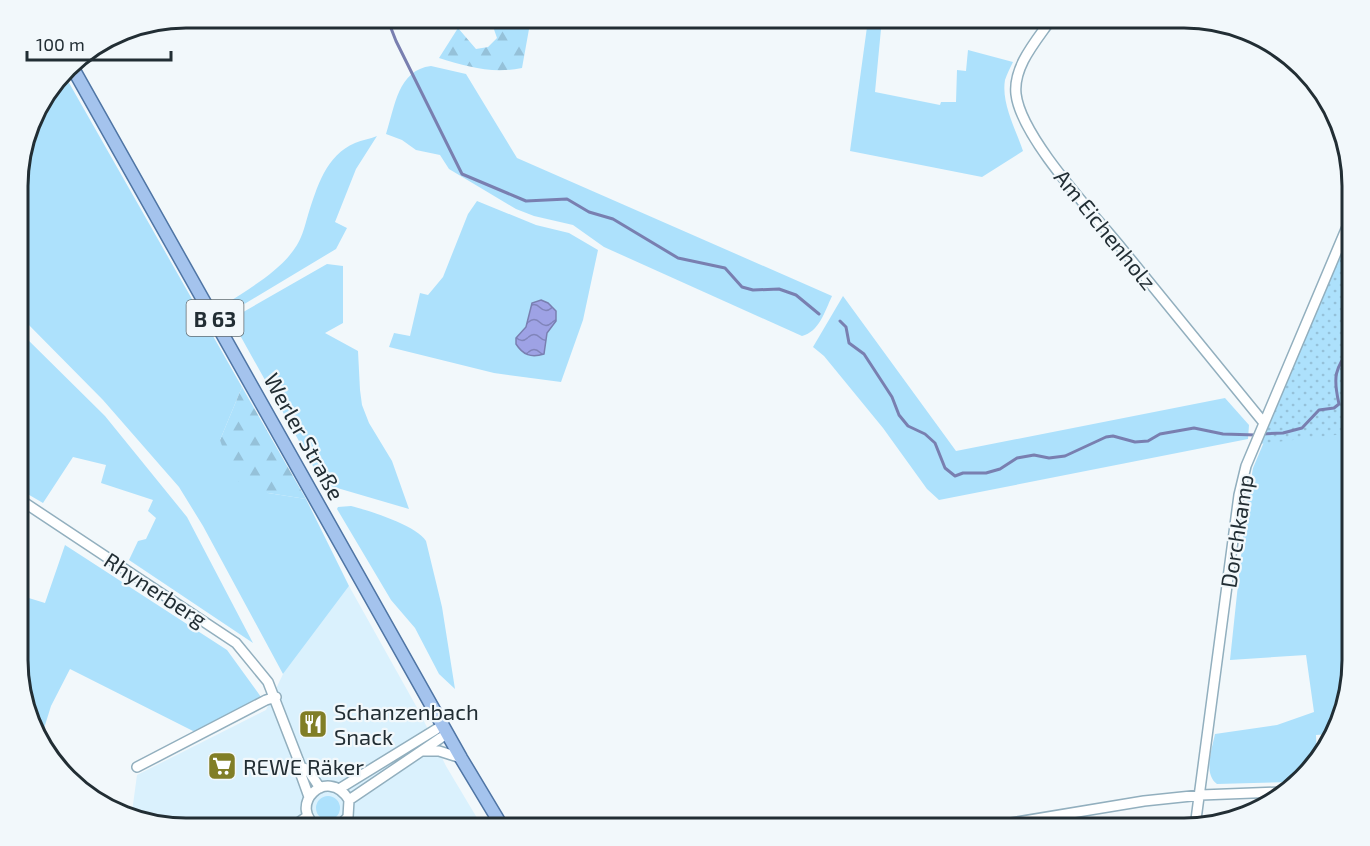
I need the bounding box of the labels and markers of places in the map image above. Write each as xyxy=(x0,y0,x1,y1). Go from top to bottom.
place label: Schanzenbach Snack xyxy=(334,698,479,749)
restaurant icon: Schanzenbach Snack xyxy=(297,708,329,740)
supermarket icon: REWE Räker xyxy=(206,750,238,782)
place label: REWE Räker xyxy=(243,753,364,779)

